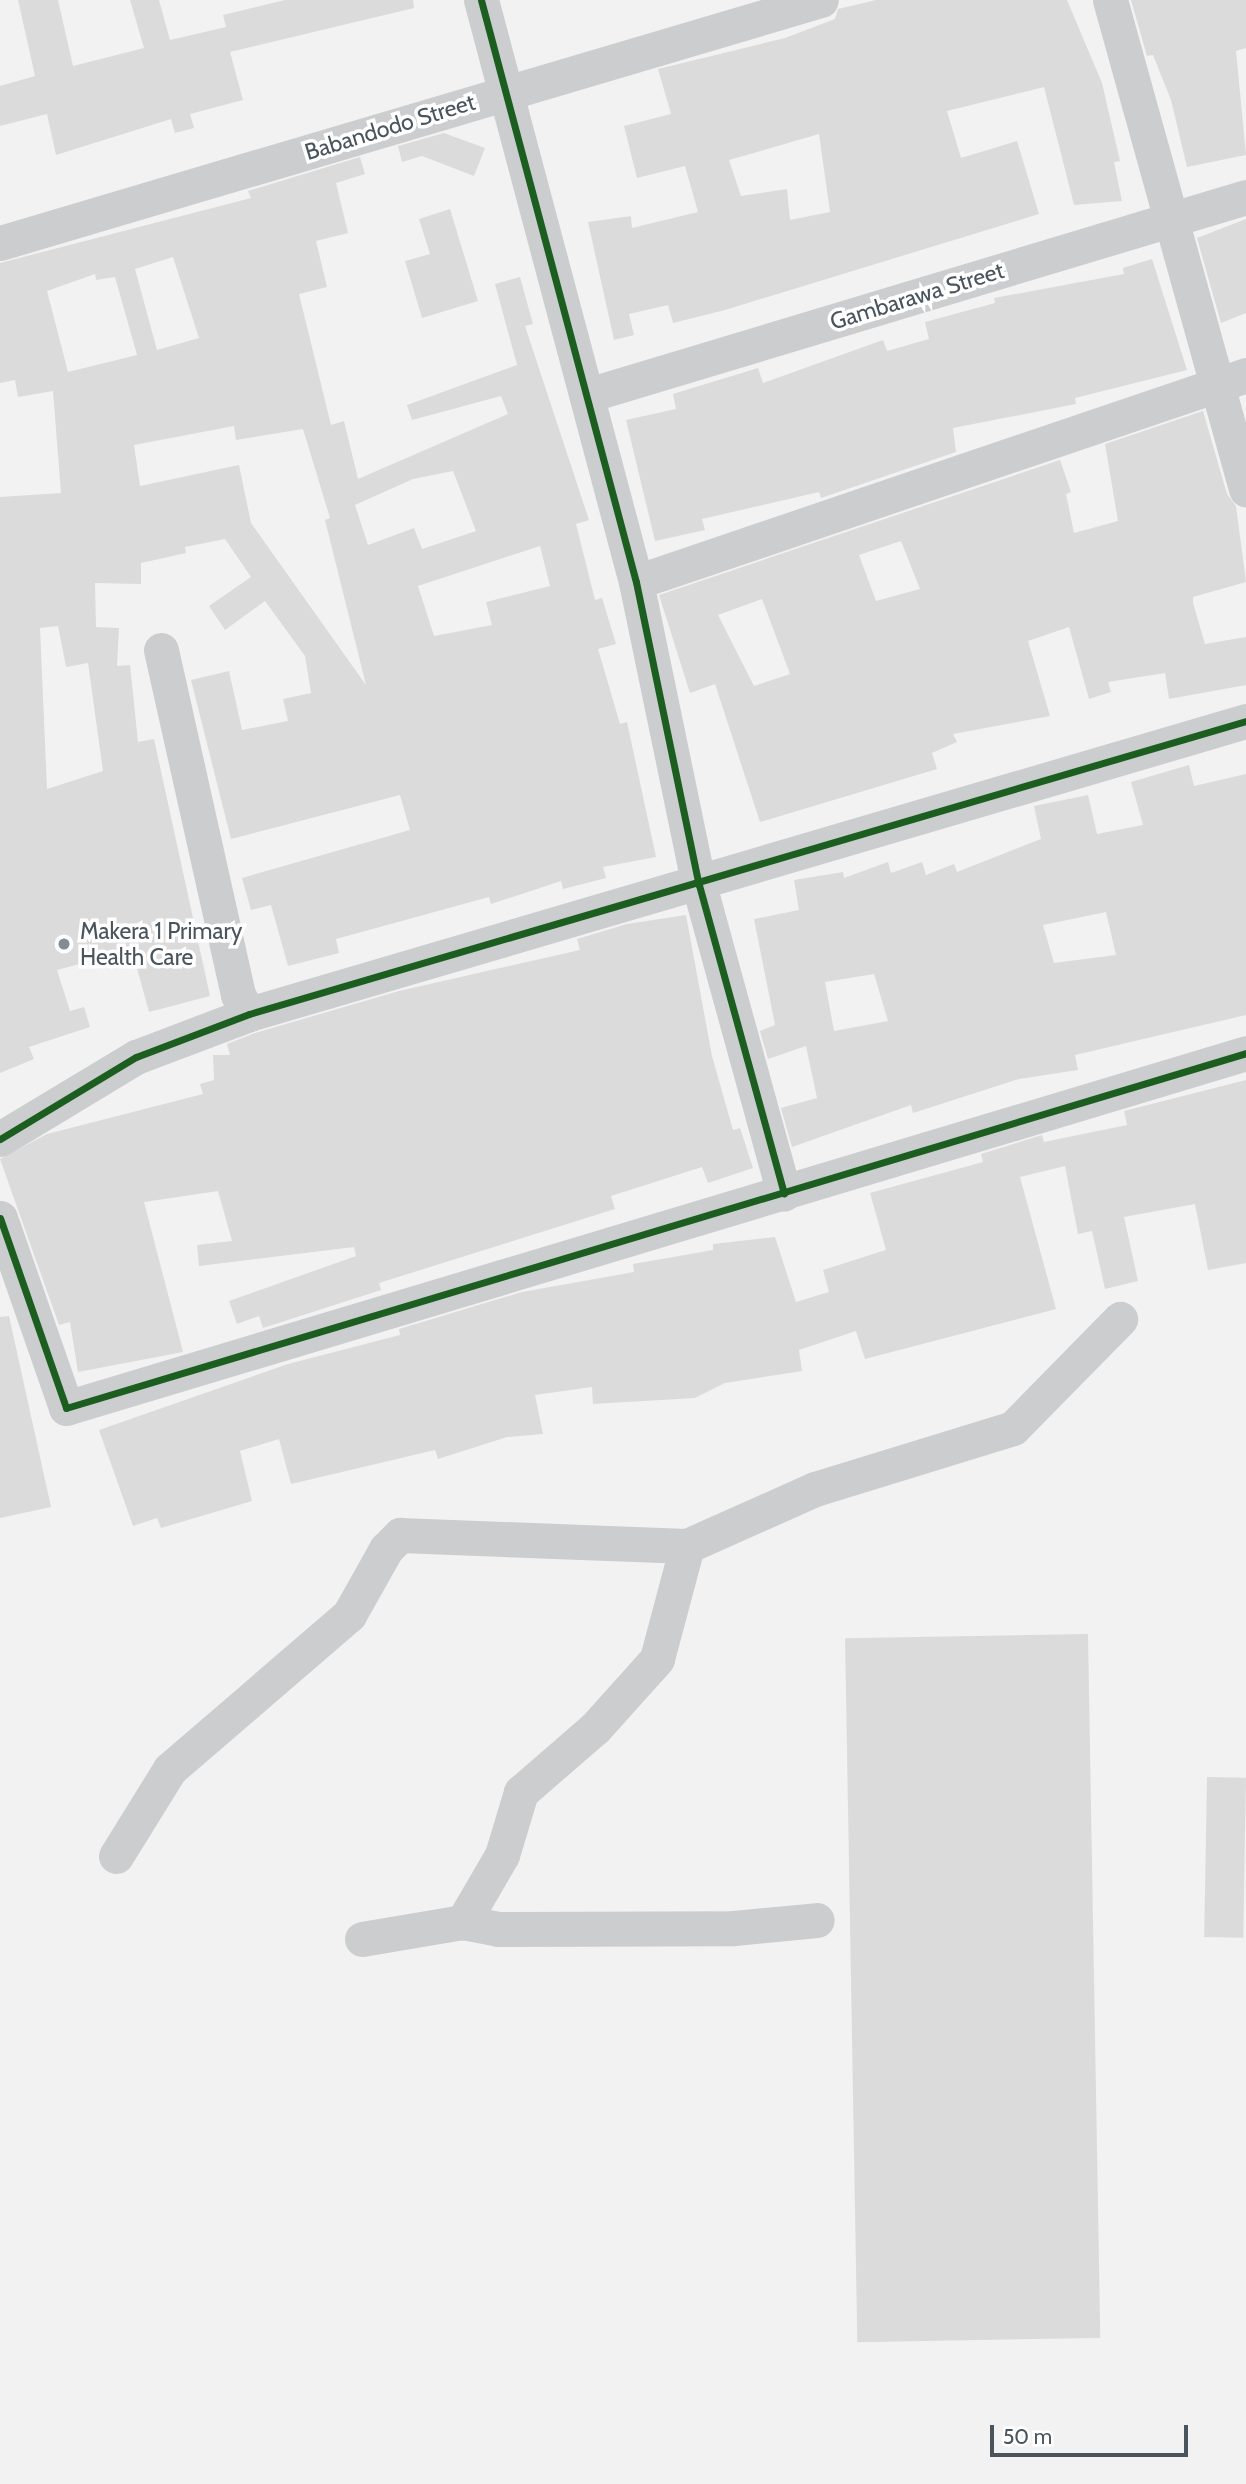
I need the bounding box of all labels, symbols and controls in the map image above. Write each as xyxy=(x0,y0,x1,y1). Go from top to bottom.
street label: Babandodo Street xyxy=(302,88,478,166)
street label: Gambarawa Street xyxy=(827,256,1007,336)
place label: Makera 1 Primary Health Care xyxy=(80,917,242,971)
marker: Makera 1 Primary Health Care xyxy=(54,934,74,954)
scale bar xyxy=(994,2410,1192,2454)
text: 50 m xyxy=(1003,2424,1052,2449)

